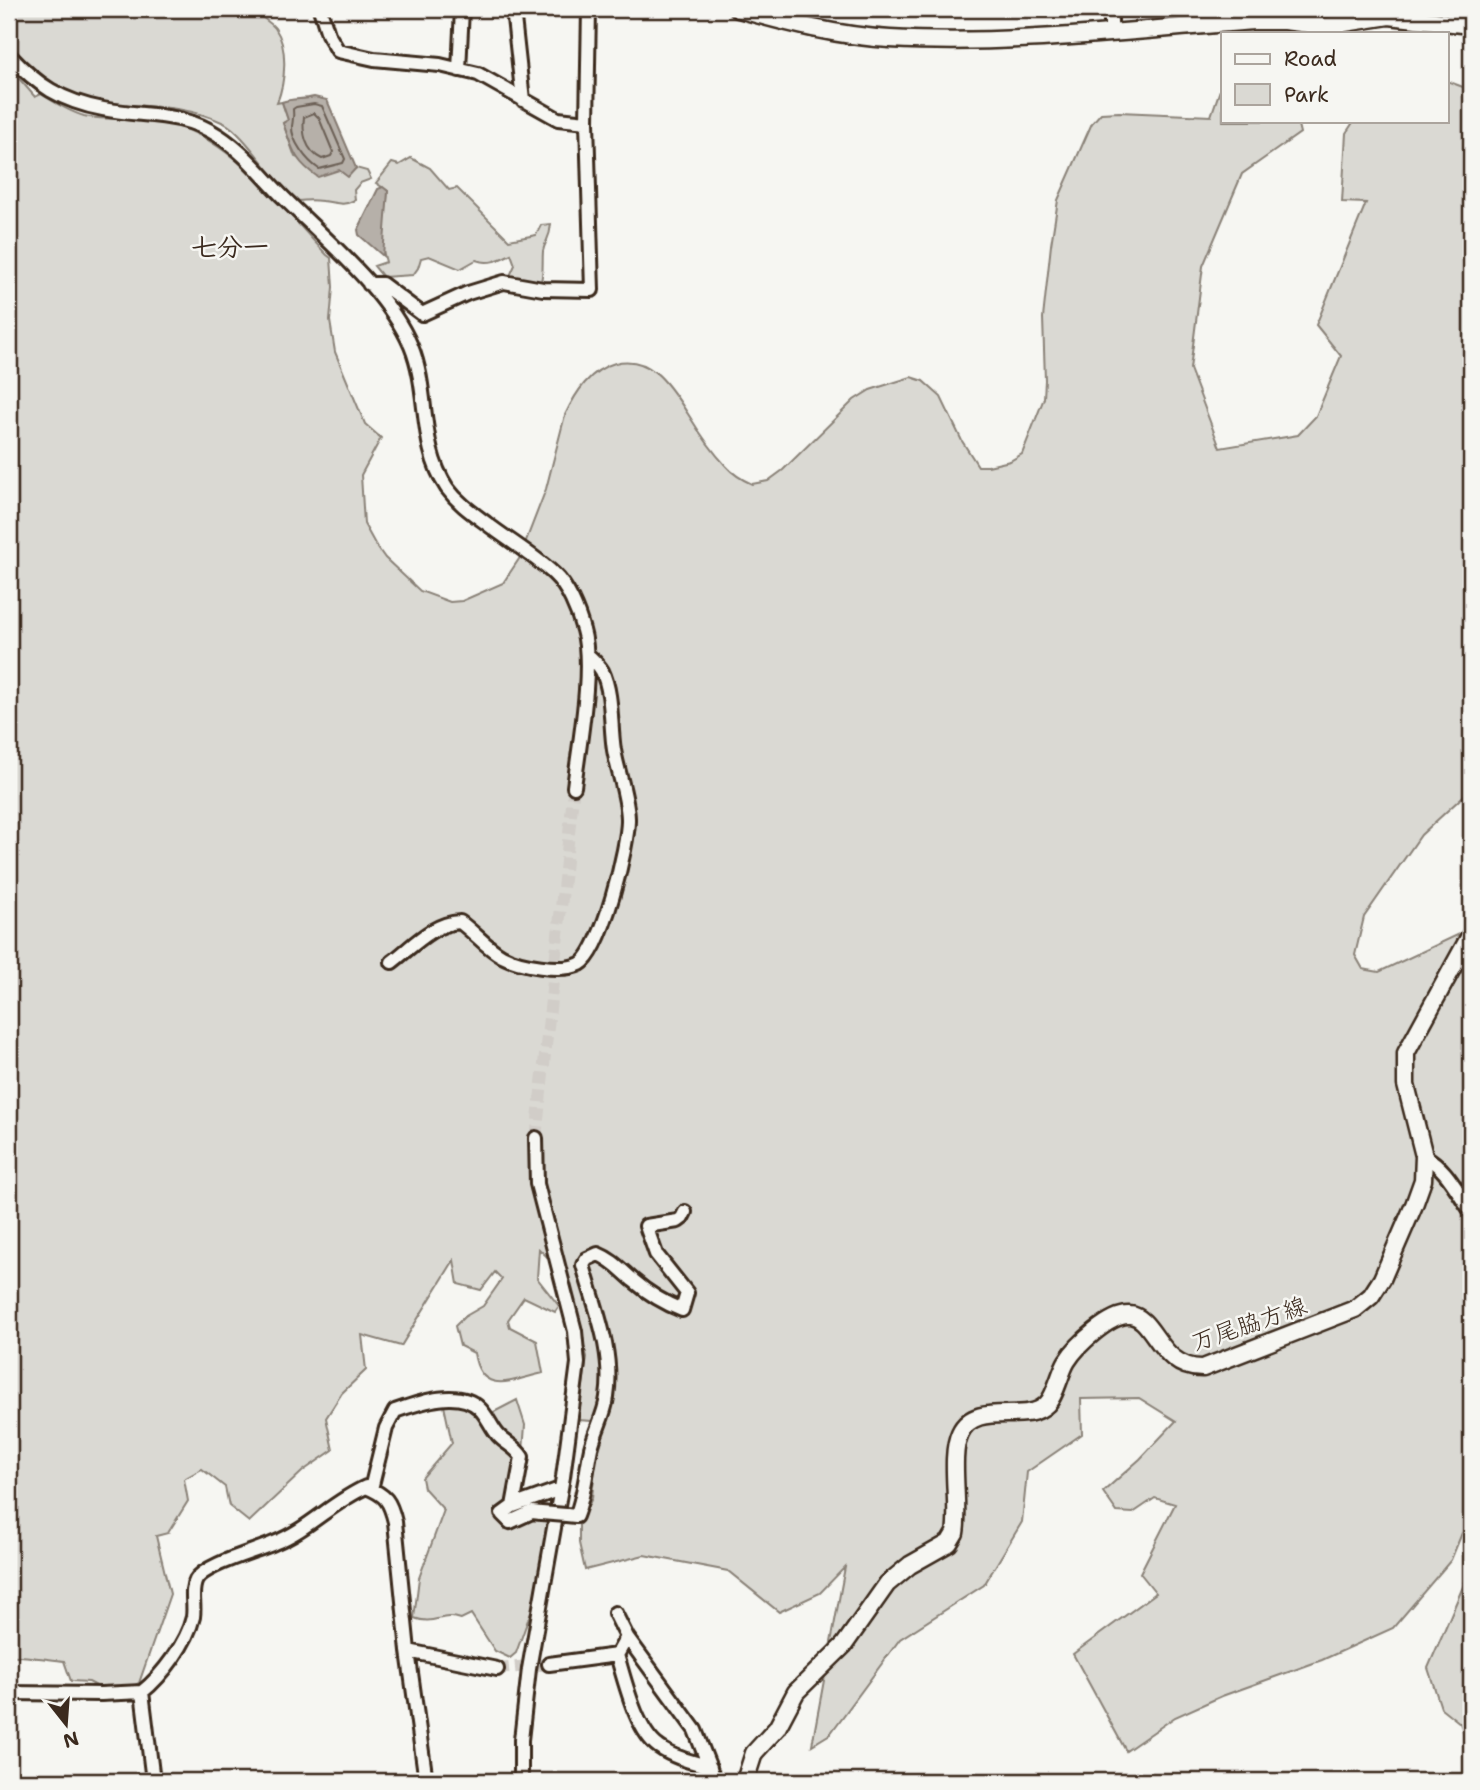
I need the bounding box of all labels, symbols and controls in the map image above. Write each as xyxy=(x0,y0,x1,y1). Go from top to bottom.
legend xyxy=(1221,32,1448,122)
text: Road xyxy=(1284,45,1337,73)
text: Park xyxy=(1284,81,1329,109)
district label: 七分一 xyxy=(191,229,269,264)
street label: 万尾脇方線 xyxy=(1187,1289,1311,1359)
north arrow xyxy=(32,1688,102,1758)
text: N xyxy=(60,1726,82,1754)

